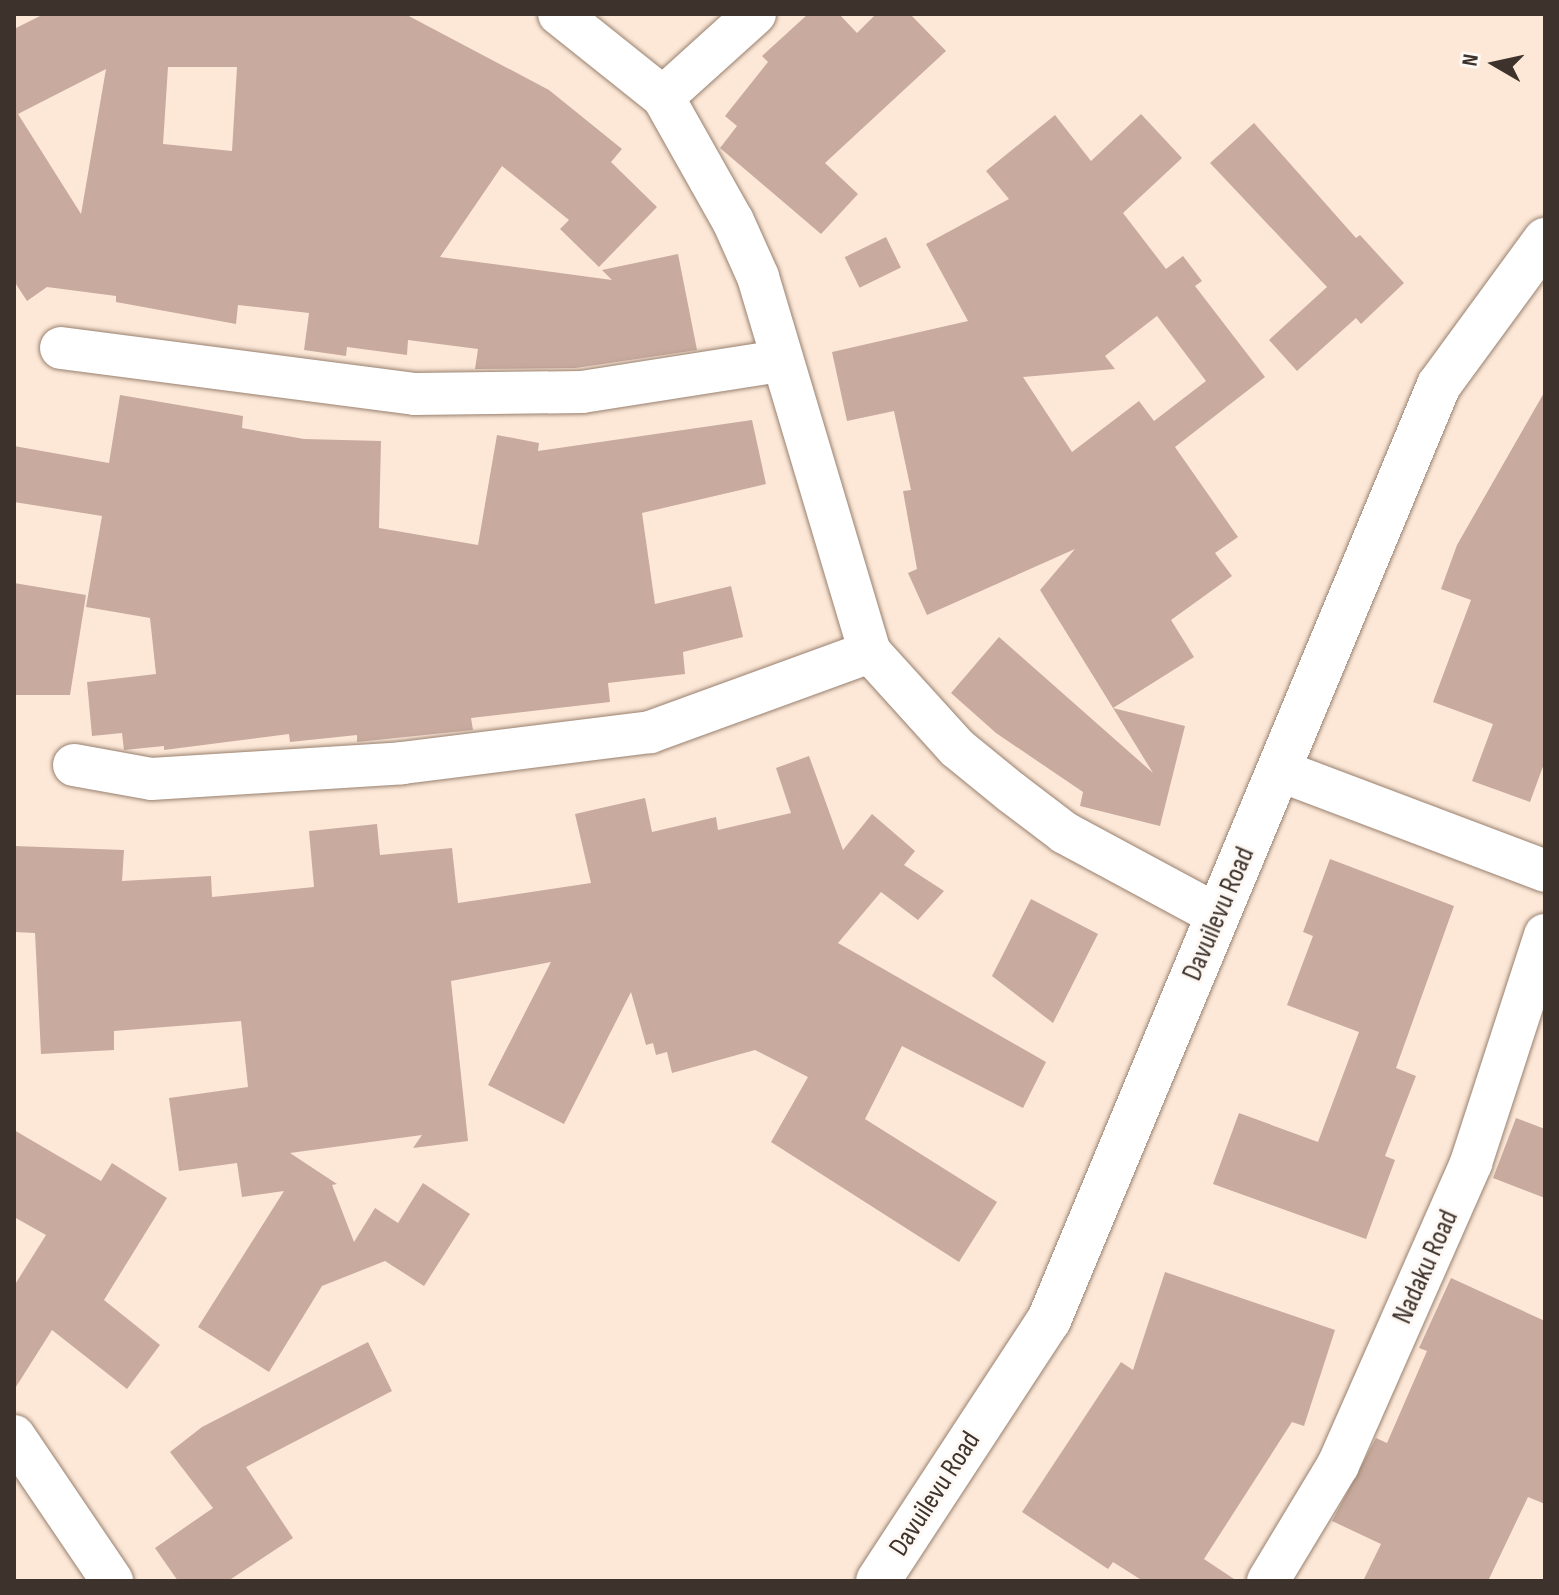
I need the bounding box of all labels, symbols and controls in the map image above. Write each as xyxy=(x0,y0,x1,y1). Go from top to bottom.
north arrow xyxy=(1455,24,1535,104)
text: N xyxy=(1457,52,1485,68)
street label: Davuilevu Road xyxy=(1176,842,1262,986)
street label: Nadaku Road xyxy=(1386,1205,1466,1329)
street label: Davuilevu Road xyxy=(882,1425,988,1563)

